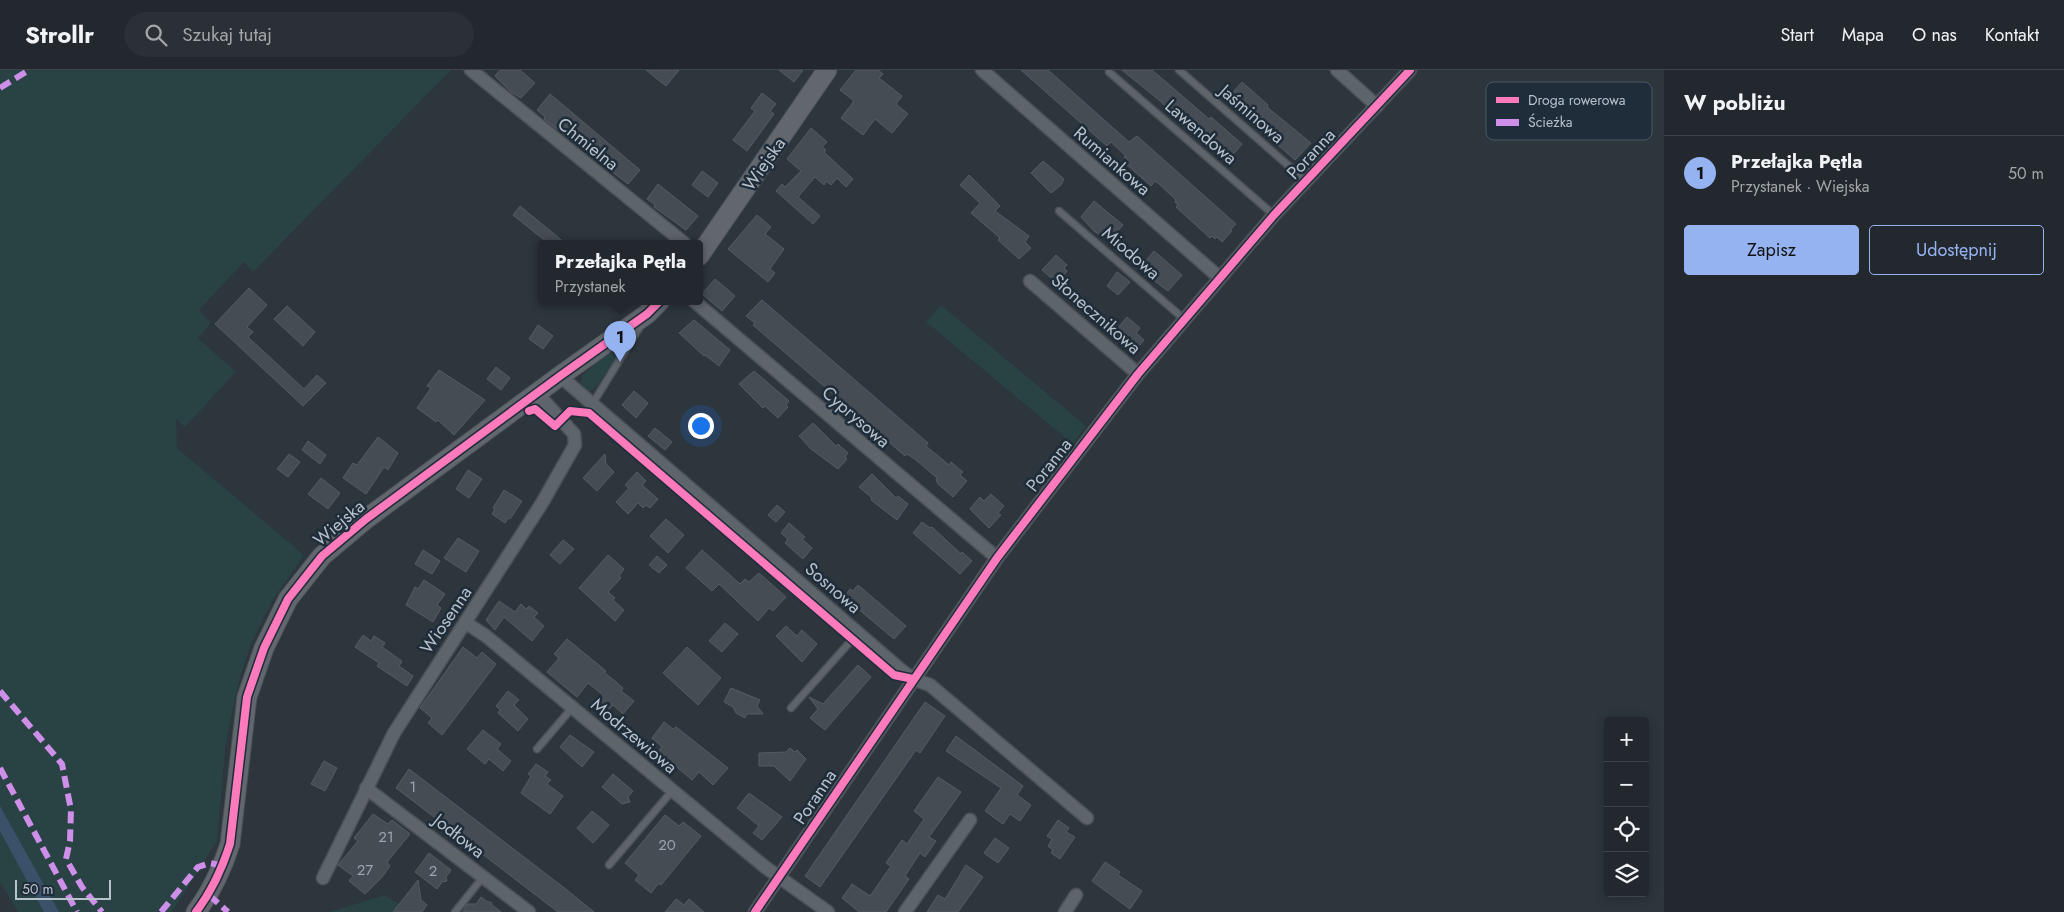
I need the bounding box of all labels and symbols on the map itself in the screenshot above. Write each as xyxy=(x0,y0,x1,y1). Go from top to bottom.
street label: Jaśminowa xyxy=(1212,77,1290,150)
legend xyxy=(1486,82,1652,140)
text: Droga rowerowa xyxy=(1528,90,1626,110)
street label: Lawendowa xyxy=(1159,93,1243,171)
street label: Chmielna xyxy=(552,111,624,177)
text: Ścieżka xyxy=(1528,112,1573,132)
street label: Rumiankowa xyxy=(1068,120,1156,202)
street label: Poranna xyxy=(1281,123,1341,185)
street label: Wiejska xyxy=(736,132,792,196)
street label: Miodowa xyxy=(1096,220,1166,286)
street label: Słonecznikowa xyxy=(1045,268,1147,360)
pin: 1 xyxy=(604,321,636,362)
street label: Cyprysowa xyxy=(816,380,896,454)
your location xyxy=(688,413,714,439)
street label: Poranna xyxy=(1020,433,1078,497)
street label: Wiejska xyxy=(308,494,370,552)
street label: Sosnowa xyxy=(799,556,867,620)
street label: Wiosenna xyxy=(414,581,478,659)
street label: Modrzewiowa xyxy=(585,692,683,780)
street label: Poranna xyxy=(787,764,843,830)
house number: 1 xyxy=(410,776,416,798)
street label: Jodłowa xyxy=(426,806,490,864)
house number: 21 xyxy=(378,826,394,848)
house number: 20 xyxy=(658,834,676,856)
house number: 27 xyxy=(357,859,373,881)
house number: 2 xyxy=(429,860,437,882)
scale bar xyxy=(15,877,111,900)

